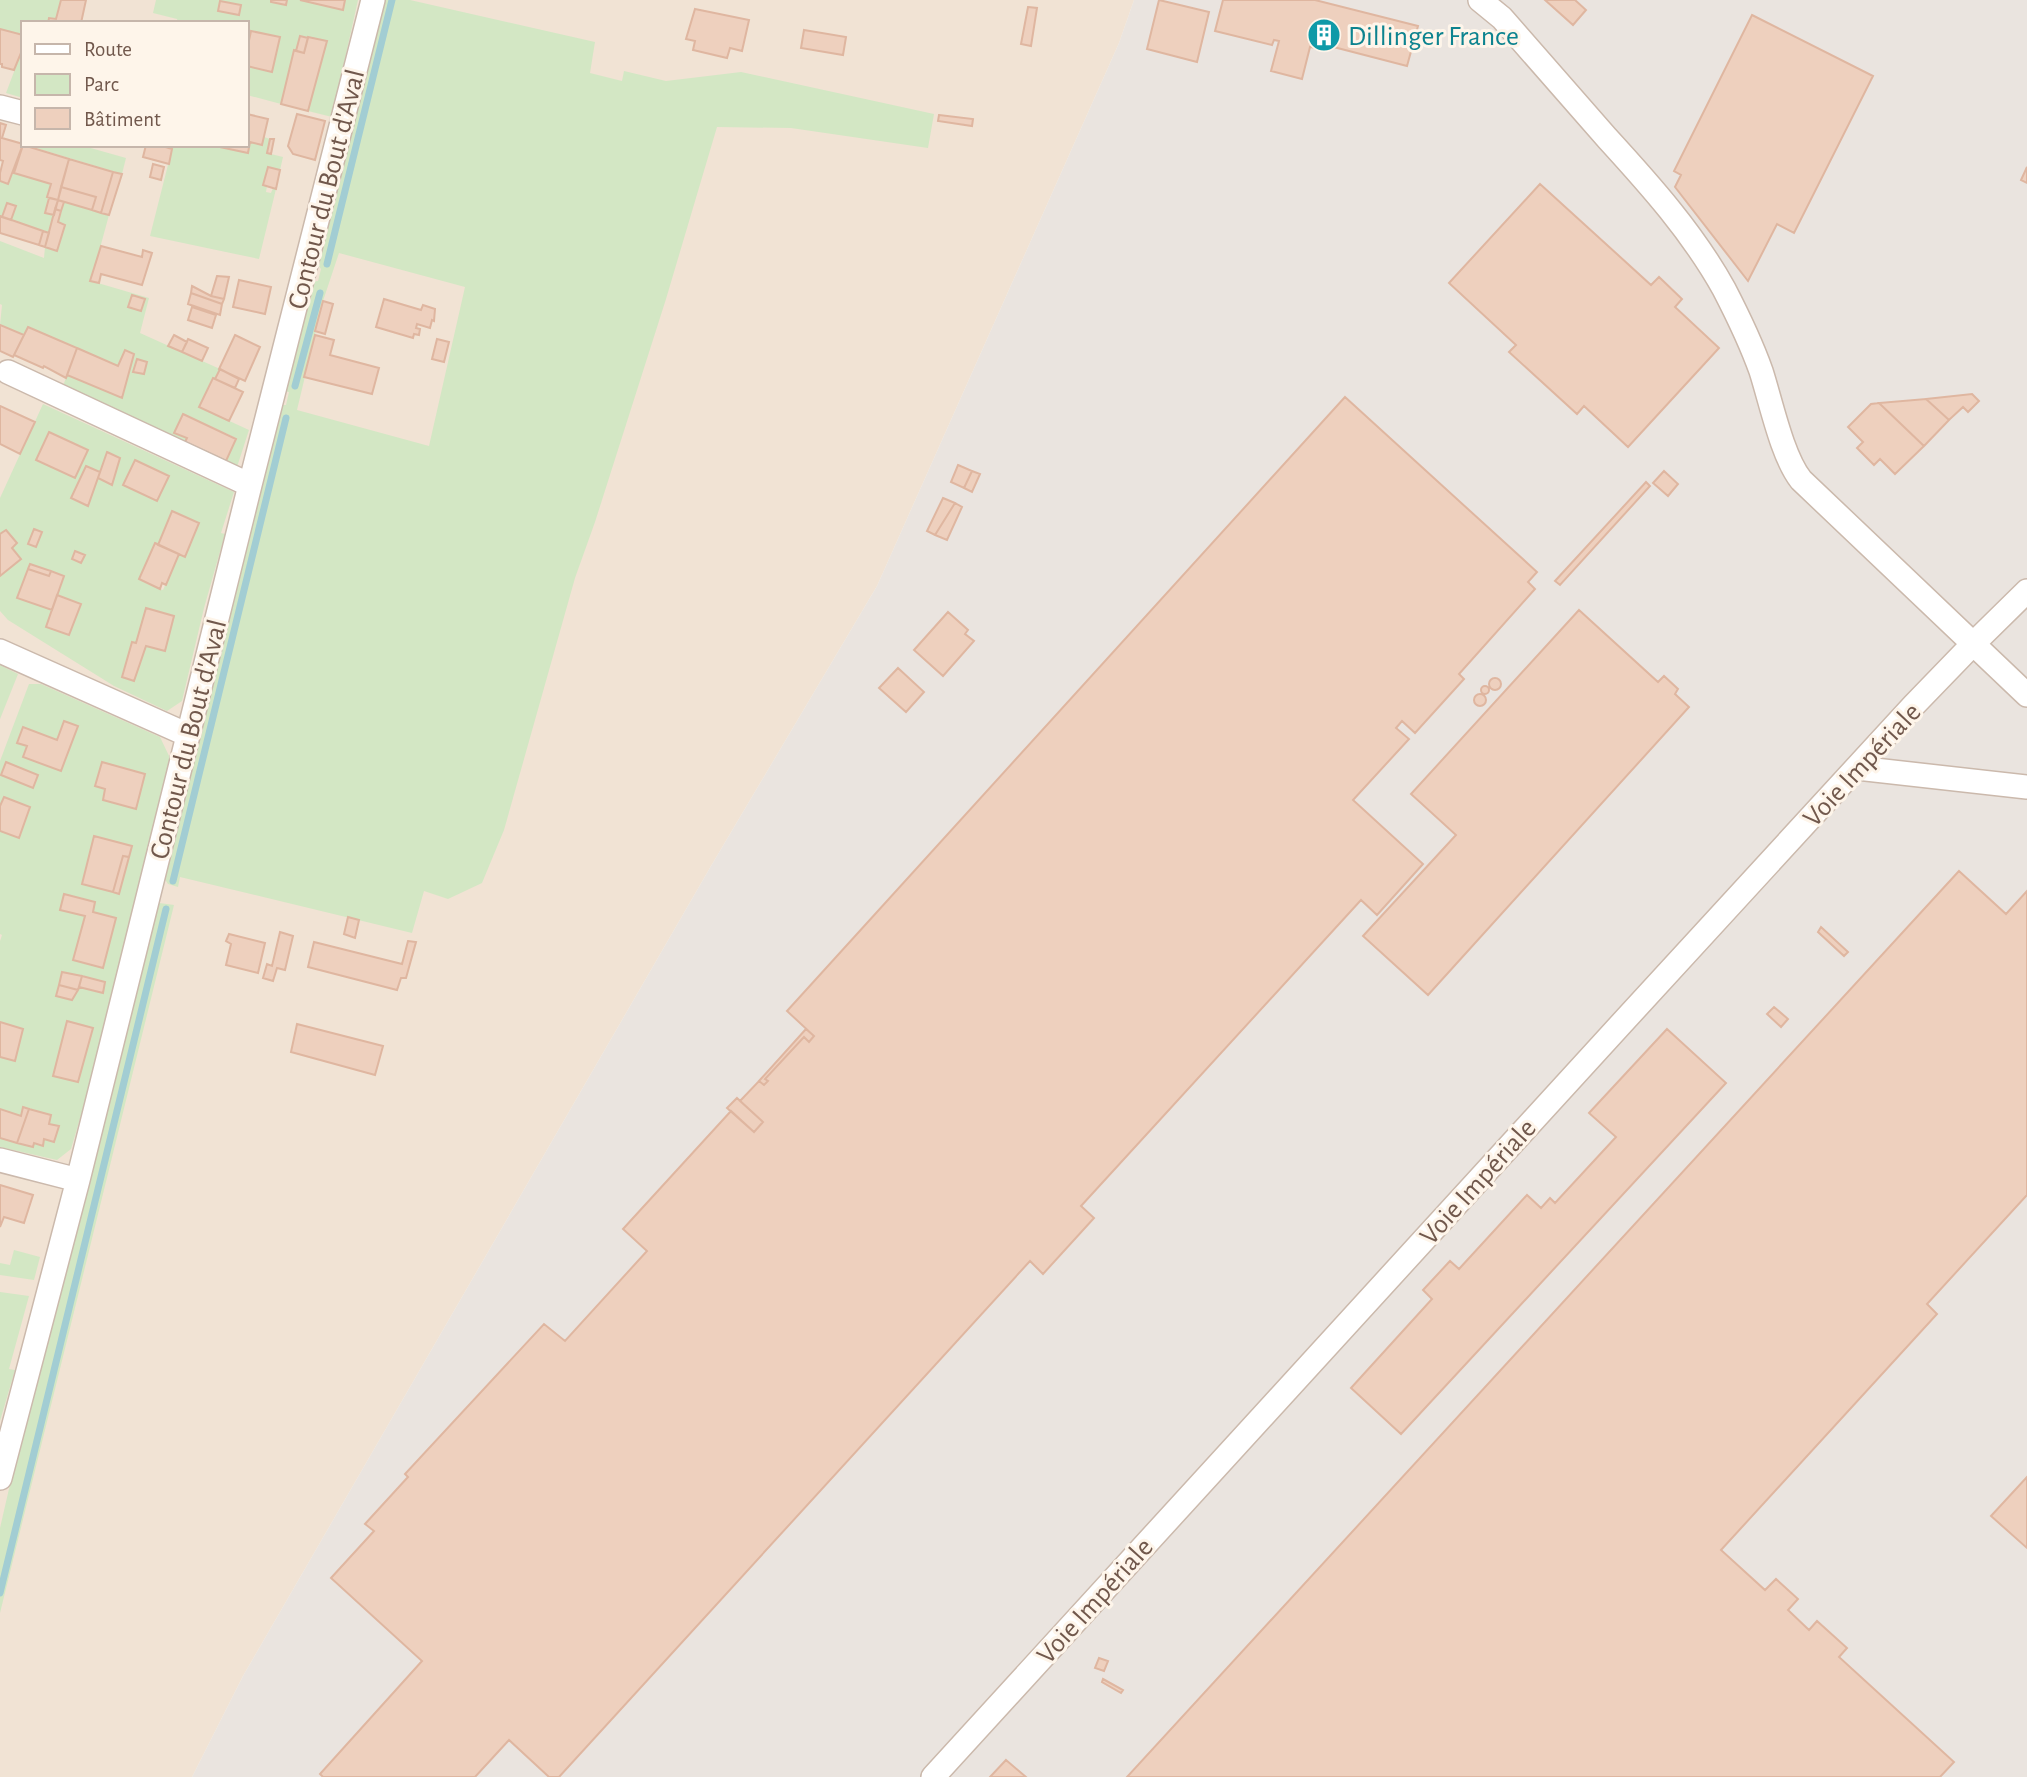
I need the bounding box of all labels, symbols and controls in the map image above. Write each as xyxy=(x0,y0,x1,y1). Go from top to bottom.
building icon: Dillinger France xyxy=(1305,16,1343,54)
legend xyxy=(21,21,248,147)
place label: Dillinger France xyxy=(1348,23,1519,51)
text: Route xyxy=(84,39,132,60)
street label: Contour du Bout d'Aval xyxy=(284,67,370,312)
text: Parc xyxy=(84,74,119,95)
text: Bâtiment xyxy=(84,109,161,130)
street label: Contour du Bout d'Aval xyxy=(146,617,232,862)
street label: Voie Impériale xyxy=(1798,698,1927,833)
street label: Voie Impériale xyxy=(1415,1114,1542,1250)
street label: Voie Impériale xyxy=(1032,1533,1159,1669)

